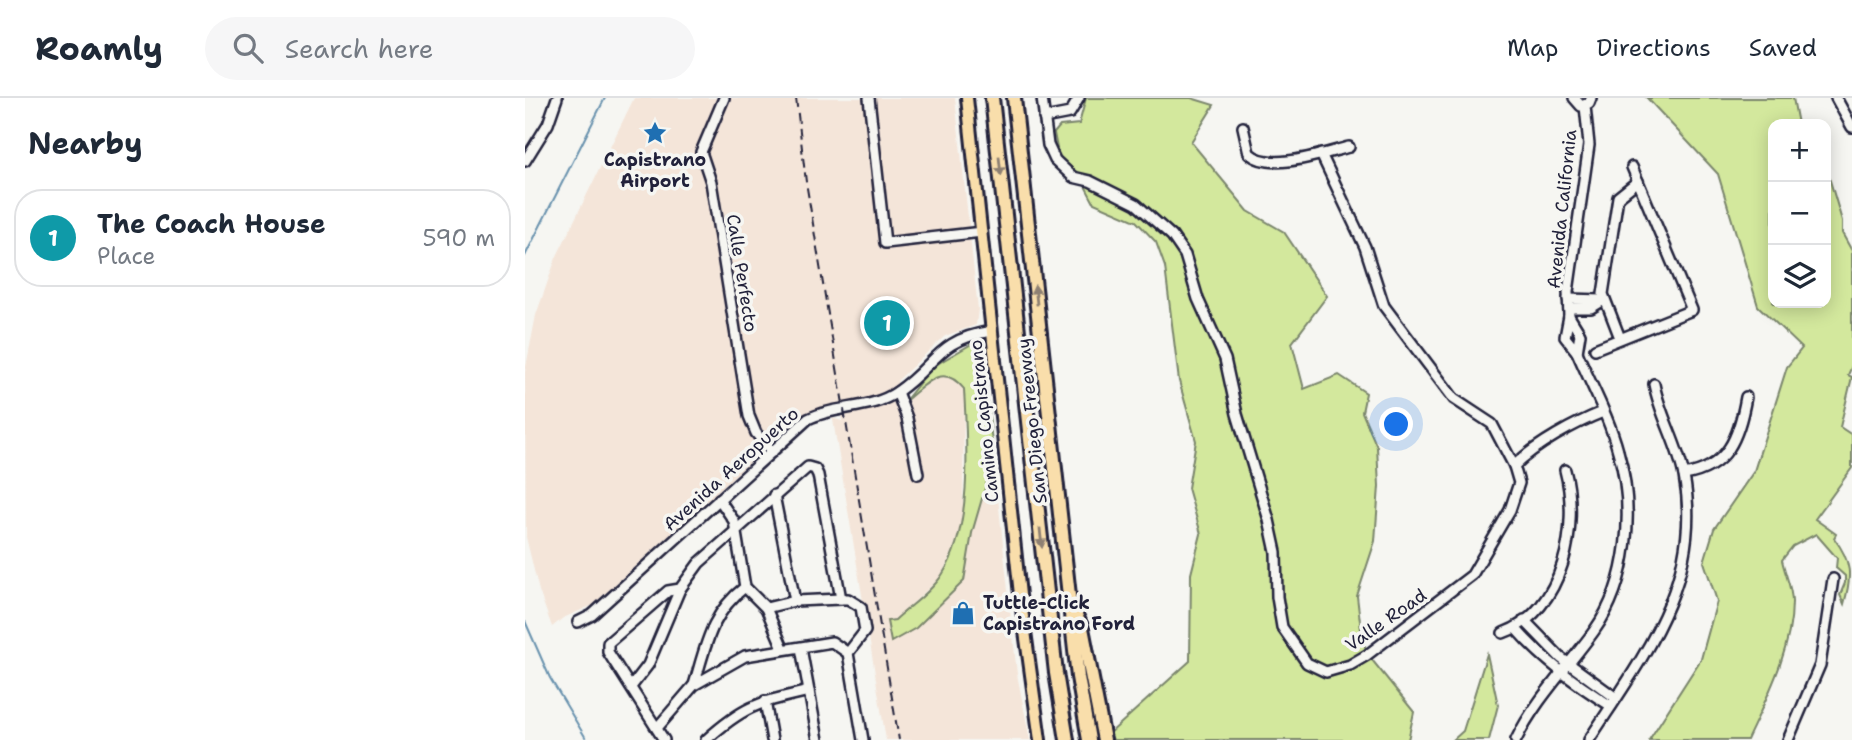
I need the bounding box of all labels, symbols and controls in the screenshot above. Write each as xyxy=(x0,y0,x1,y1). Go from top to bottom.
search box xyxy=(205,17,695,80)
text: Roamly xyxy=(35,26,163,71)
icon: search xyxy=(229,29,267,67)
text: Search here xyxy=(285,31,433,66)
text: Map xyxy=(1507,32,1558,64)
text: Directions xyxy=(1596,32,1711,64)
text: Saved xyxy=(1749,32,1817,64)
place icon: Capistrano Airport xyxy=(641,119,669,147)
map controls xyxy=(1768,119,1831,308)
button: + xyxy=(1768,119,1831,182)
text: Nearby xyxy=(28,123,143,164)
street label: Avenida California xyxy=(1542,128,1582,290)
place label: Capistrano Airport xyxy=(604,148,706,193)
one-way arrow xyxy=(994,155,1005,177)
button: − xyxy=(1768,182,1831,245)
text: The Coach House xyxy=(97,206,326,241)
street label: Calle Perfecto xyxy=(721,212,763,334)
text: 1 xyxy=(48,223,58,253)
text: 590 m xyxy=(422,223,495,253)
text: Place xyxy=(97,241,156,271)
button: layers xyxy=(1768,245,1831,308)
one-way arrow xyxy=(1030,284,1041,306)
pin: 1 xyxy=(864,297,910,349)
street label: San Diego Freeway xyxy=(1011,337,1053,505)
street label: Camino Capistrano xyxy=(964,338,1004,504)
street label: Avenida Aeropuerto xyxy=(658,402,804,536)
your location xyxy=(1379,407,1413,441)
one-way arrow xyxy=(1035,527,1046,549)
street label: Valle Road xyxy=(1341,583,1431,657)
place label: Tuttle-Click Capistrano Ford xyxy=(983,591,1135,636)
shop icon: Tuttle-Click Capistrano Ford xyxy=(949,599,977,627)

